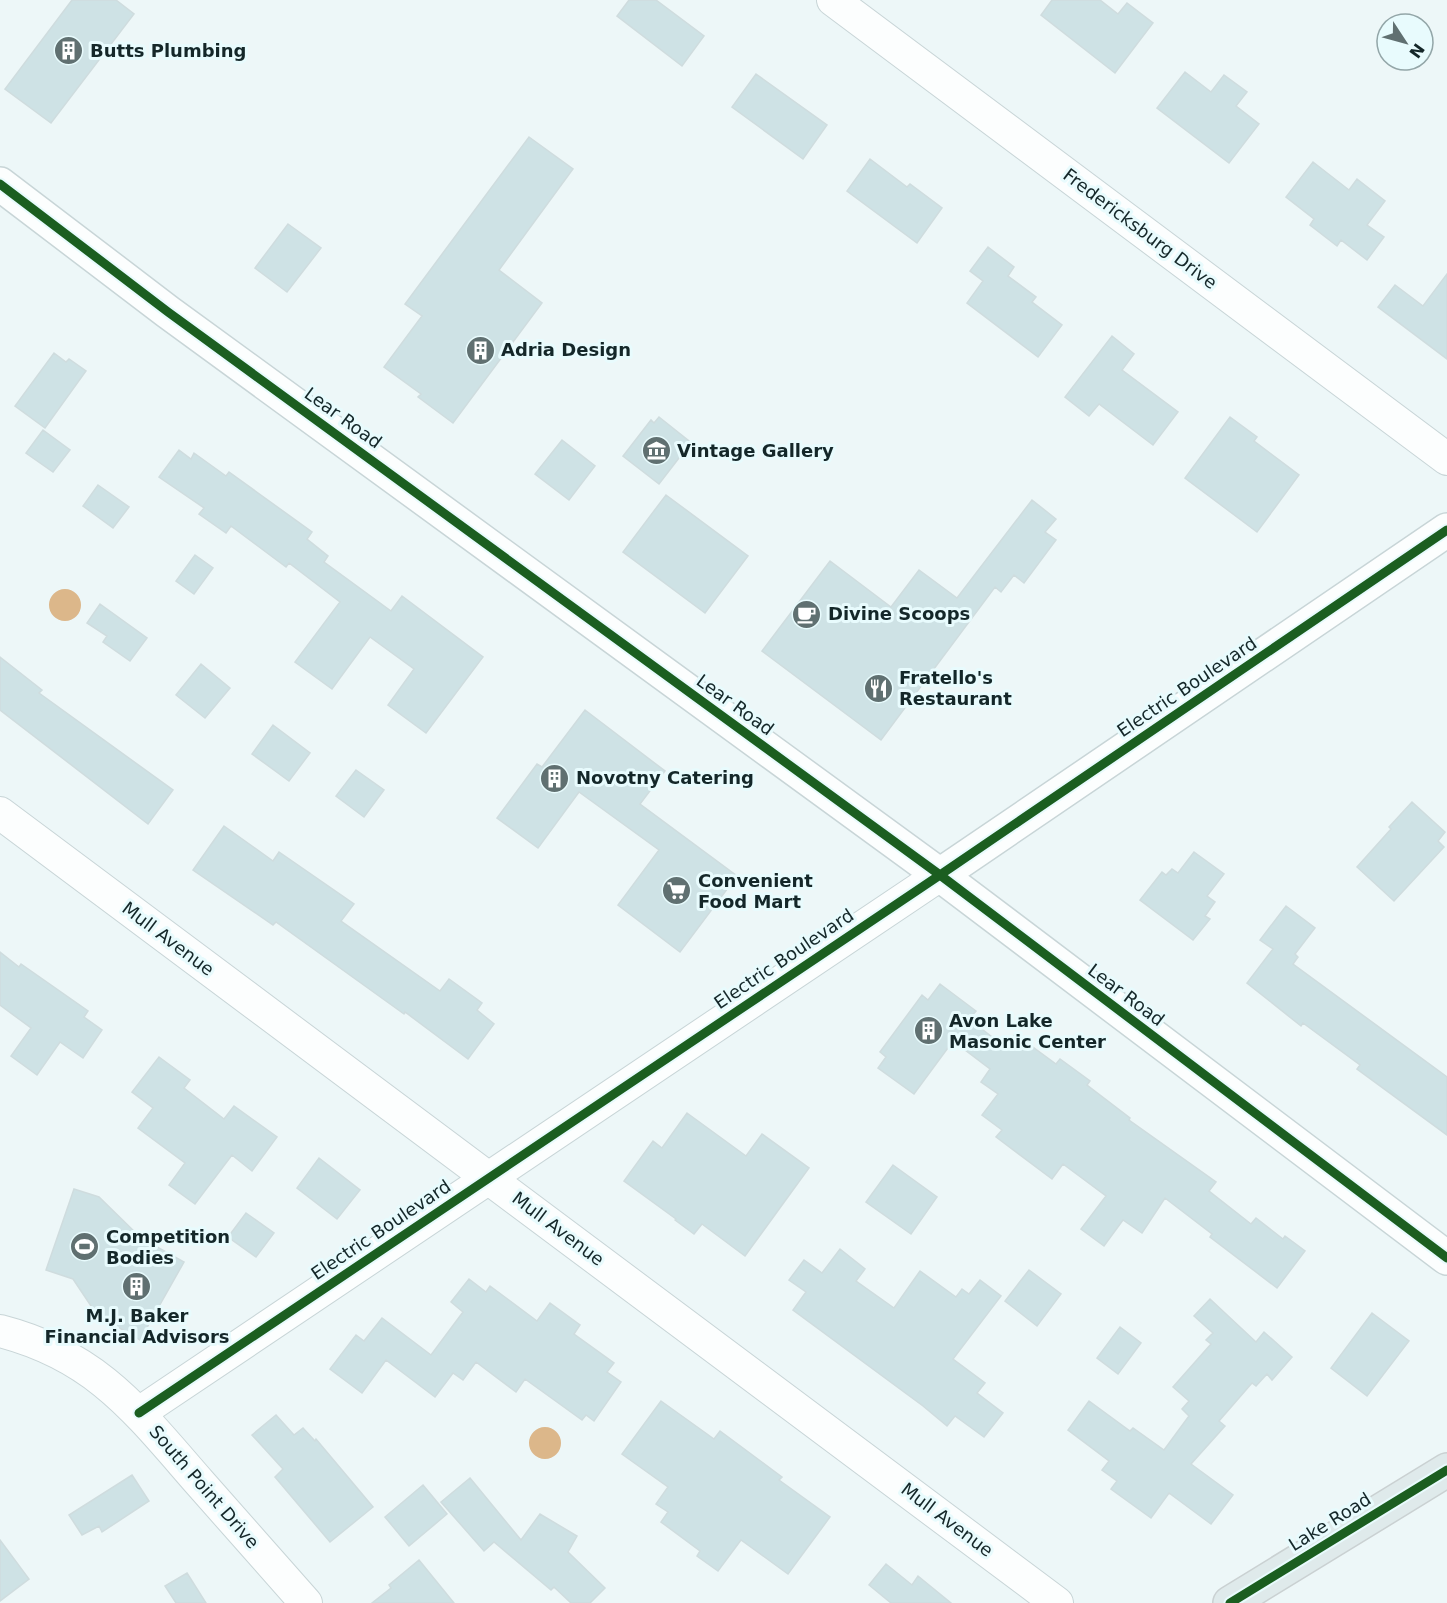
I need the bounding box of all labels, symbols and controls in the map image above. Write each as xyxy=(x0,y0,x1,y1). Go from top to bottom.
north arrow xyxy=(1375,12,1435,72)
building icon: Butts Plumbing xyxy=(53,35,85,67)
place label: Butts Plumbing xyxy=(90,40,246,61)
text: N xyxy=(1405,40,1428,62)
street label: Fredericksburg Drive xyxy=(1059,164,1221,293)
building icon: Adria Design xyxy=(464,334,496,366)
place label: Adria Design xyxy=(501,339,631,360)
street label: Lear Road xyxy=(301,383,386,453)
museum icon: Vintage Gallery xyxy=(640,435,672,467)
place label: Vintage Gallery xyxy=(677,440,834,461)
cafe icon: Divine Scoops xyxy=(791,598,823,630)
place label: Divine Scoops xyxy=(828,603,970,624)
street label: Electric Boulevard xyxy=(1113,632,1260,741)
place label: Fratello's Restaurant xyxy=(899,667,1012,709)
street label: Lear Road xyxy=(693,670,778,740)
restaurant icon: Fratello's Restaurant xyxy=(862,672,894,704)
building icon: Novotny Catering xyxy=(539,762,571,794)
place label: Novotny Catering xyxy=(576,767,754,788)
place label: Convenient Food Mart xyxy=(698,870,813,912)
supermarket icon: Convenient Food Mart xyxy=(661,875,693,907)
street label: Mull Avenue xyxy=(118,897,218,980)
street label: Electric Boulevard xyxy=(710,904,857,1013)
street label: Lear Road xyxy=(1084,959,1169,1030)
place label: Avon Lake Masonic Center xyxy=(949,1010,1106,1052)
building icon: Avon Lake Masonic Center xyxy=(912,1015,944,1047)
street label: Electric Boulevard xyxy=(307,1175,454,1284)
street label: Mull Avenue xyxy=(508,1187,608,1270)
place label: Competition Bodies xyxy=(106,1226,230,1268)
sports icon: Competition Bodies xyxy=(69,1231,101,1263)
building icon: M.J. Baker Financial Advisors xyxy=(121,1271,153,1303)
place label: M.J. Baker Financial Advisors xyxy=(44,1305,230,1347)
street label: South Point Drive xyxy=(145,1421,264,1553)
street label: Mull Avenue xyxy=(897,1478,997,1561)
street label: Lake Road xyxy=(1285,1488,1375,1555)

